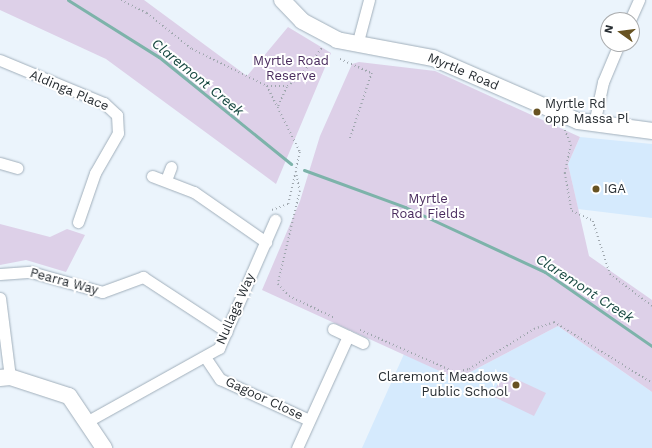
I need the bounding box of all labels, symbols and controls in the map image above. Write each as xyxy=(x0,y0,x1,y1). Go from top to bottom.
north arrow xyxy=(600,12,640,52)
text: N xyxy=(602,24,616,35)
water label: Claremont Creek xyxy=(149,35,247,119)
street label: Myrtle Road xyxy=(425,50,501,94)
park label: Myrtle Road Reserve xyxy=(253,54,329,85)
street label: Aldinga Place xyxy=(27,67,111,115)
place label: Myrtle Rd opp Massa Pl xyxy=(545,97,629,128)
marker: Myrtle Rd opp Massa Pl xyxy=(532,107,542,117)
place label: IGA xyxy=(604,181,626,197)
marker: IGA xyxy=(591,184,601,194)
park label: Myrtle Road Fields xyxy=(391,192,465,223)
water label: Claremont Creek xyxy=(533,250,637,326)
street label: Pearra Way xyxy=(28,265,100,299)
street label: Nullaga Way xyxy=(213,271,259,347)
place label: Claremont Meadows Public School xyxy=(378,370,508,401)
street label: Gagoor Close xyxy=(223,374,305,424)
marker: Claremont Meadows Public School xyxy=(511,380,521,390)

